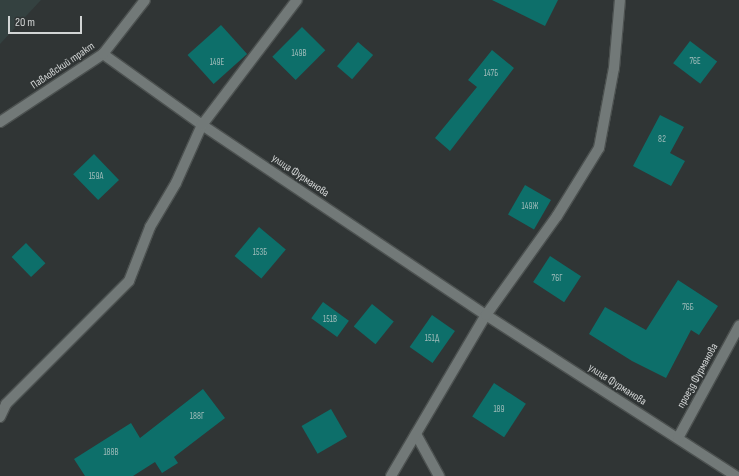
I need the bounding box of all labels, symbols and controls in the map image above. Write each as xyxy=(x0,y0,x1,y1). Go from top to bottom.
scale bar xyxy=(10,8,84,34)
text: 20 m xyxy=(15,15,35,30)
street label: Павловский тракт xyxy=(29,40,97,92)
house number: 149В xyxy=(292,49,306,59)
house number: 76Е xyxy=(689,57,701,67)
house number: 149Е xyxy=(210,58,224,68)
house number: 147Б xyxy=(484,69,498,79)
house number: 82 xyxy=(658,135,666,145)
street label: улица Фурманова xyxy=(269,152,331,200)
house number: 159А xyxy=(89,172,103,182)
house number: 149Ж xyxy=(522,202,538,212)
house number: 153Б xyxy=(253,248,267,258)
house number: 76Г xyxy=(552,274,562,284)
house number: 76Б xyxy=(682,303,694,313)
house number: 151В xyxy=(323,315,337,325)
house number: 151Д xyxy=(425,334,439,344)
street label: проезд Фурманова xyxy=(675,341,721,411)
street label: улица Фурманова xyxy=(585,361,649,409)
house number: 189 xyxy=(493,405,505,415)
house number: 188Г xyxy=(190,412,204,422)
house number: 188В xyxy=(103,448,119,458)

